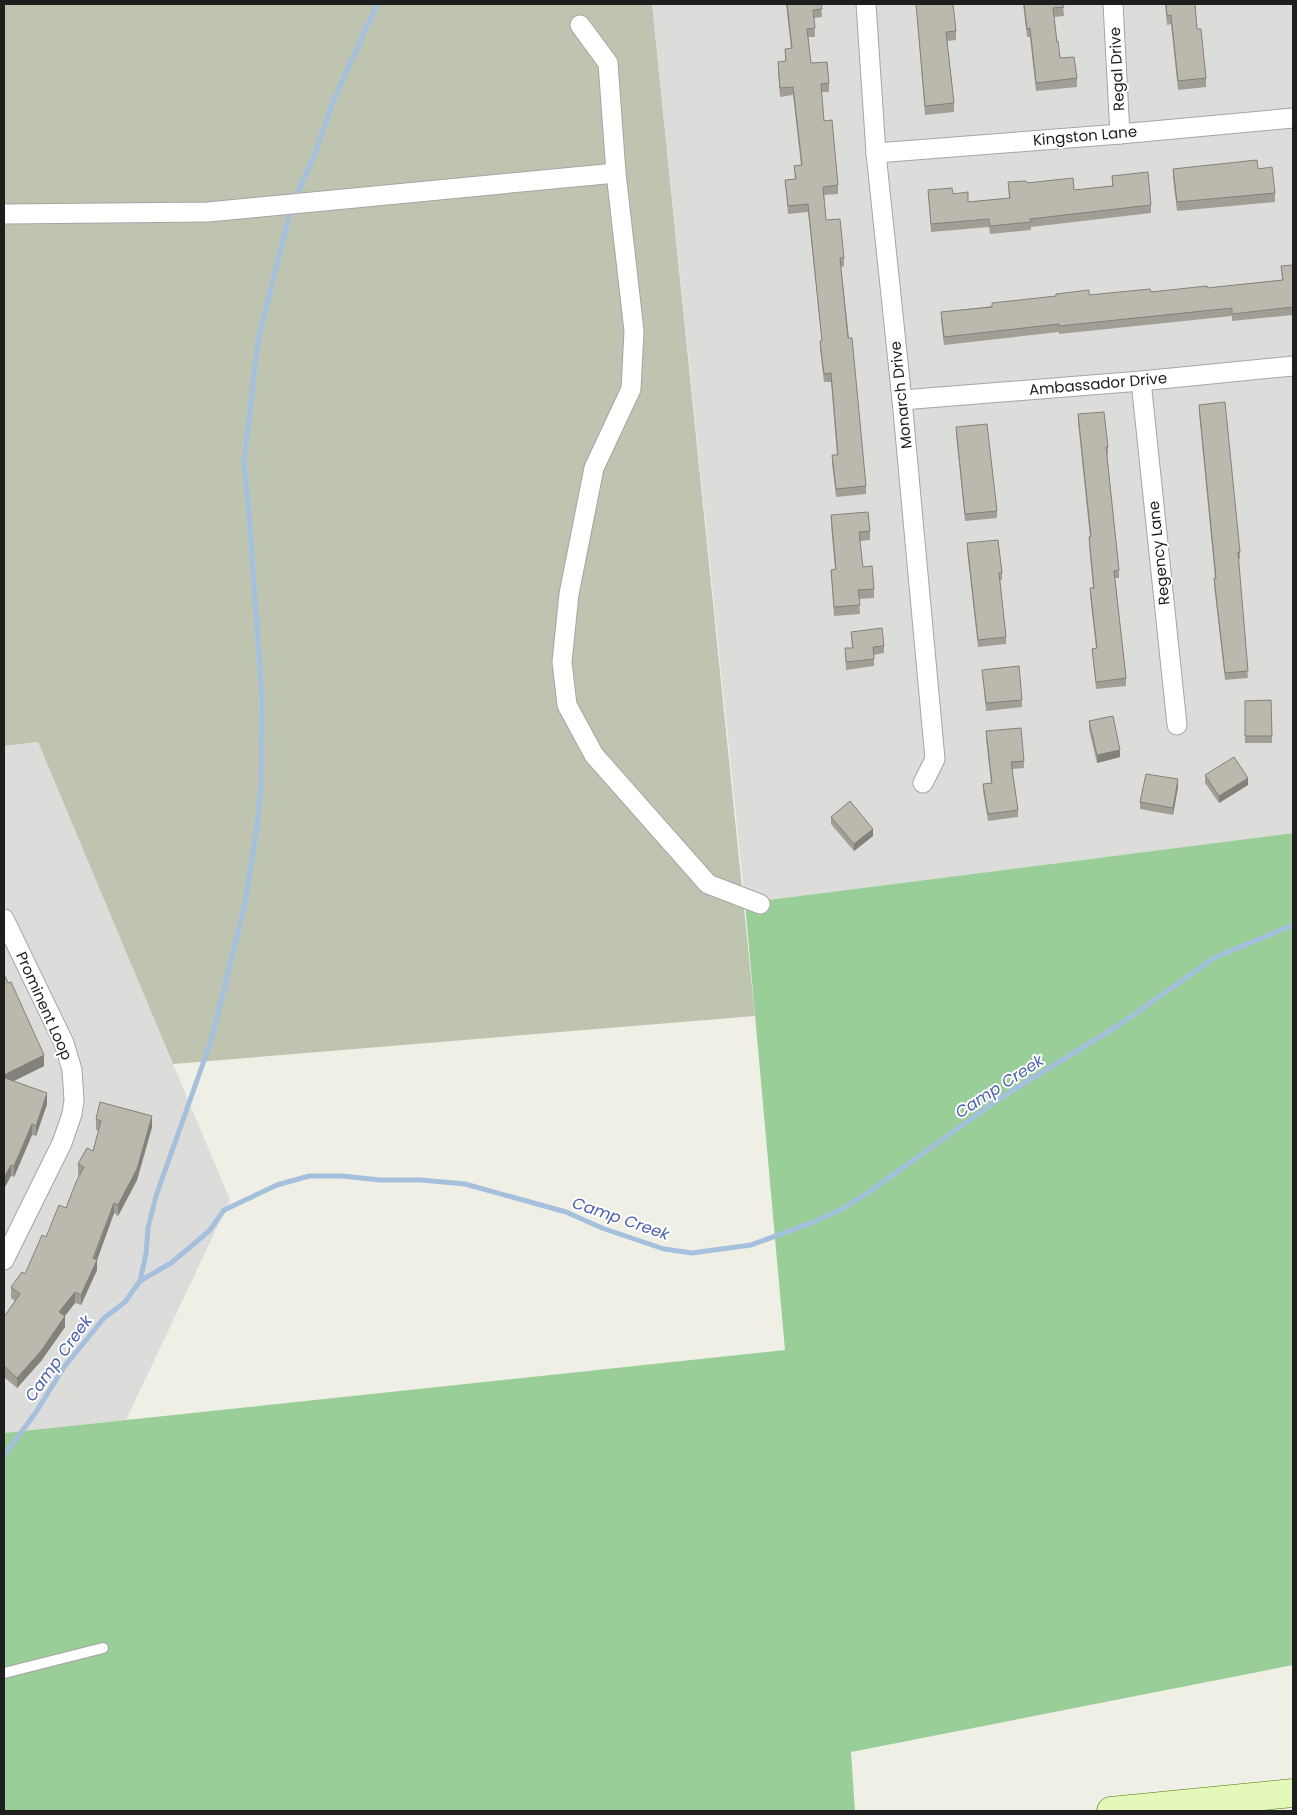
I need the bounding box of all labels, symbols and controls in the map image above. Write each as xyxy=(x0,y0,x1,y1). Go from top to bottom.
street label: Regal Drive xyxy=(1104,27,1129,112)
street label: Kingston Lane xyxy=(1032,120,1138,151)
street label: Monarch Drive xyxy=(884,340,917,450)
street label: Ambassador Drive xyxy=(1028,367,1168,400)
street label: Regency Lane xyxy=(1143,500,1174,606)
street label: Prominent Loop xyxy=(11,948,78,1063)
water label: Camp Creek xyxy=(950,1049,1049,1124)
water label: Camp Creek xyxy=(569,1191,673,1246)
water label: Camp Creek xyxy=(19,1310,98,1406)

